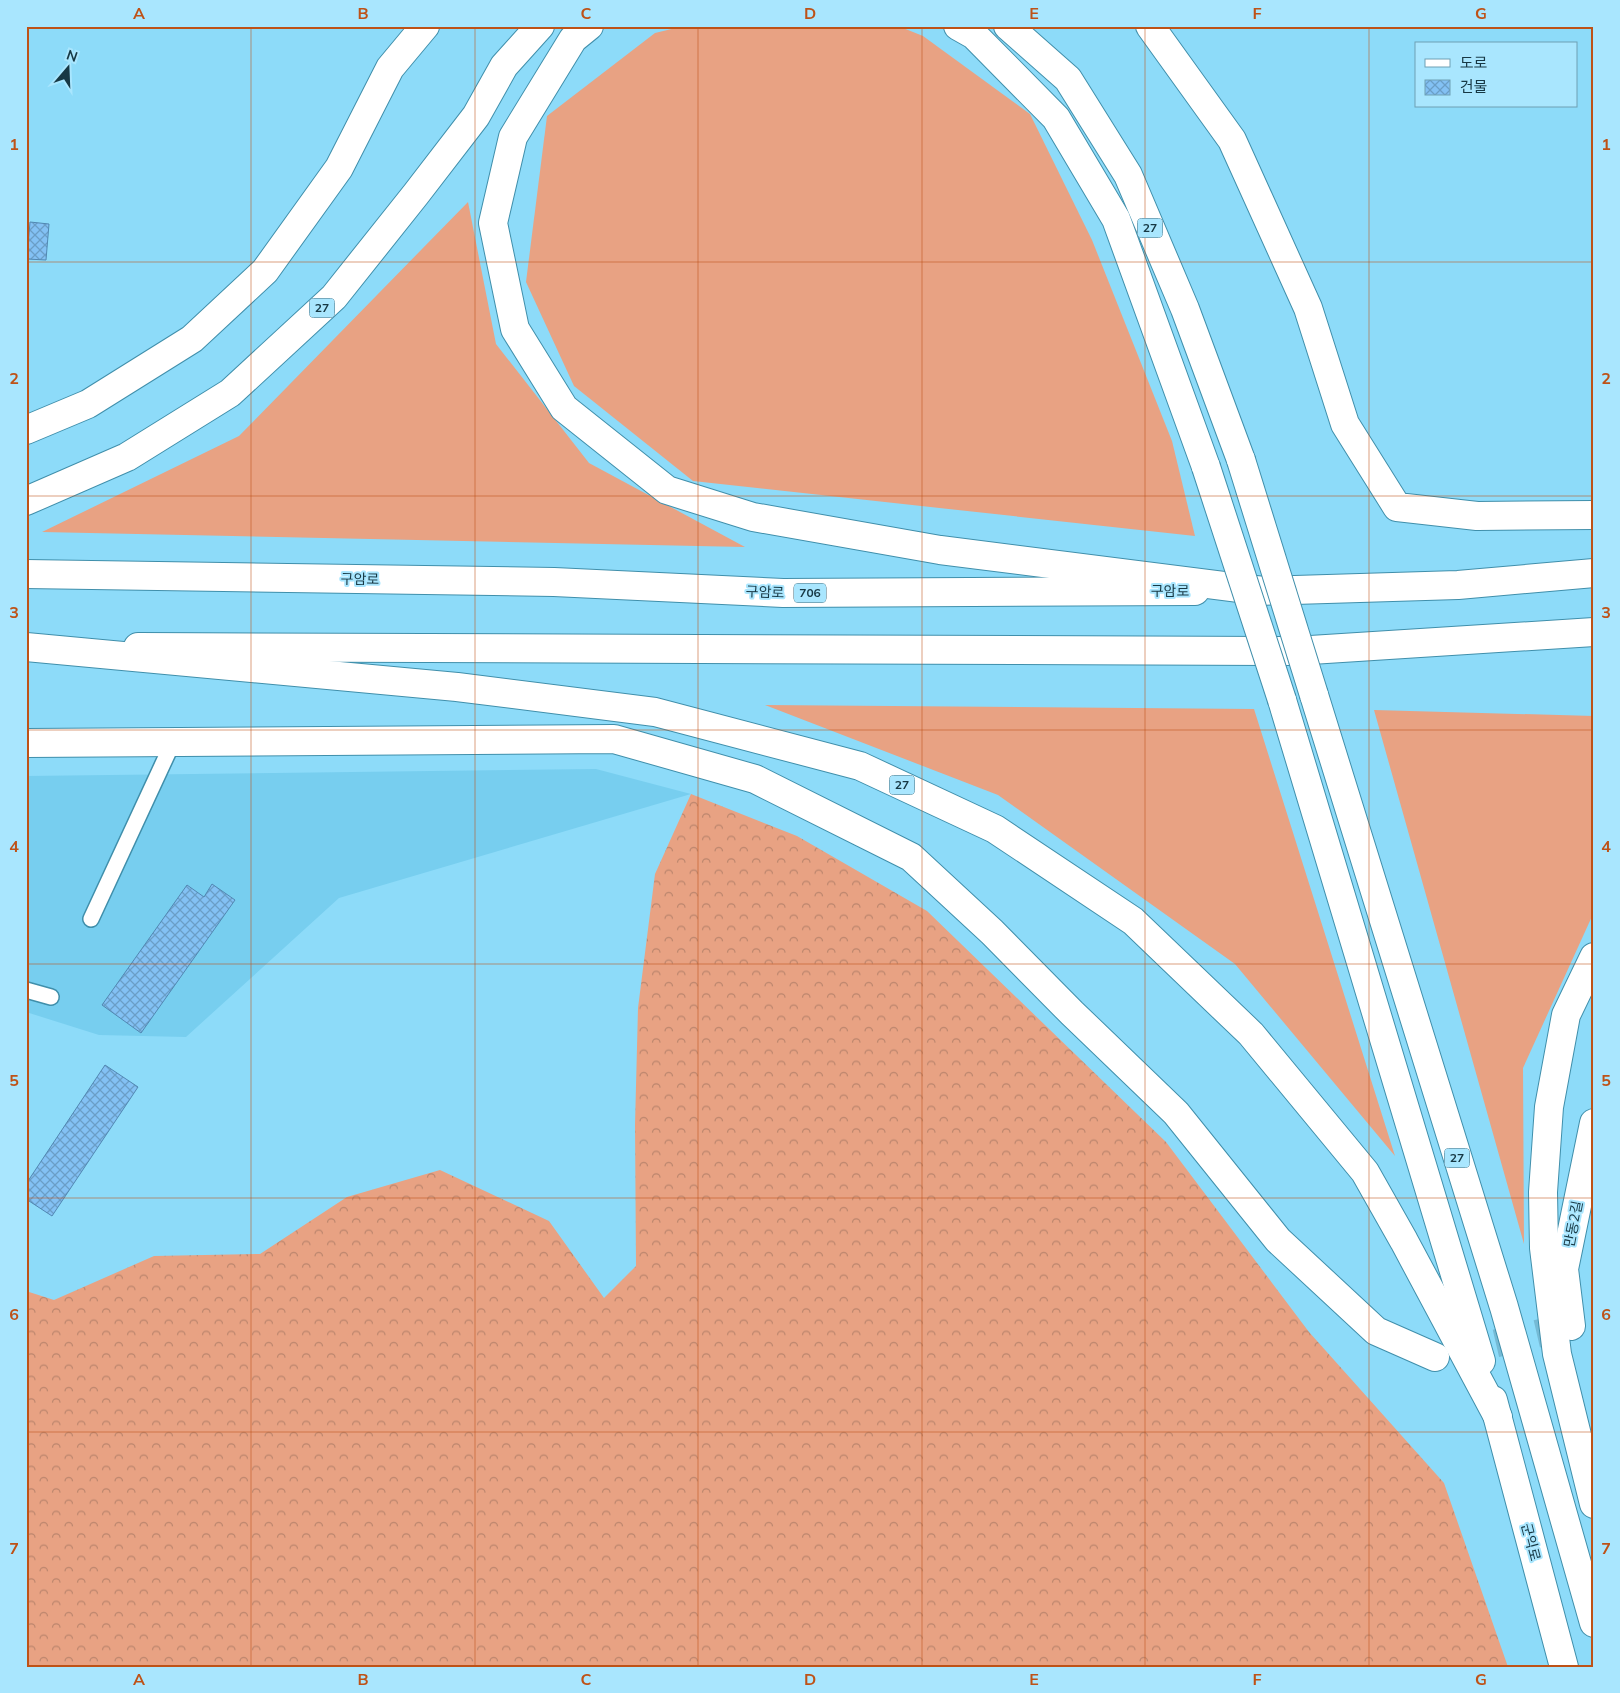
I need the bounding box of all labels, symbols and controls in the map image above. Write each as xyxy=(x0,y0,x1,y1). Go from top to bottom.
text: A xyxy=(133,3,145,23)
text: B xyxy=(357,3,369,23)
text: C xyxy=(581,3,592,23)
text: D xyxy=(804,3,816,23)
text: E xyxy=(1029,3,1039,23)
text: F xyxy=(1252,3,1262,23)
text: G xyxy=(1475,3,1487,23)
north arrow xyxy=(42,42,92,92)
legend xyxy=(1415,42,1578,108)
text: N xyxy=(64,45,80,66)
text: 도로 xyxy=(1460,53,1488,72)
text: 건물 xyxy=(1460,77,1488,96)
text: 1 xyxy=(9,134,19,154)
text: 1 xyxy=(1601,134,1611,154)
road number: 27 xyxy=(1138,218,1162,238)
road number: 27 xyxy=(310,298,334,318)
text: 2 xyxy=(9,368,19,388)
text: 2 xyxy=(1601,368,1611,388)
street label: 구암로 xyxy=(341,570,380,588)
street label: 구암로 xyxy=(745,582,785,602)
street label: 구암로 xyxy=(1151,582,1189,600)
road number: 706 xyxy=(794,584,826,602)
text: 3 xyxy=(9,602,19,622)
text: 3 xyxy=(1601,602,1611,622)
road number: 27 xyxy=(890,776,914,794)
text: 4 xyxy=(9,836,19,856)
text: 4 xyxy=(1601,836,1611,856)
text: 5 xyxy=(9,1070,19,1090)
text: 5 xyxy=(1601,1070,1611,1090)
road number: 27 xyxy=(1444,1148,1470,1168)
street label: 만동2길 xyxy=(1560,1199,1586,1249)
text: 6 xyxy=(9,1304,19,1324)
text: 6 xyxy=(1601,1304,1611,1324)
street label: 군익로 xyxy=(1517,1521,1545,1563)
text: 7 xyxy=(9,1538,19,1558)
text: 7 xyxy=(1601,1538,1611,1558)
text: A xyxy=(133,1669,145,1689)
text: B xyxy=(357,1669,369,1689)
text: C xyxy=(581,1669,592,1689)
text: D xyxy=(804,1669,816,1689)
text: E xyxy=(1029,1669,1039,1689)
text: F xyxy=(1252,1669,1262,1689)
text: G xyxy=(1475,1669,1487,1689)

